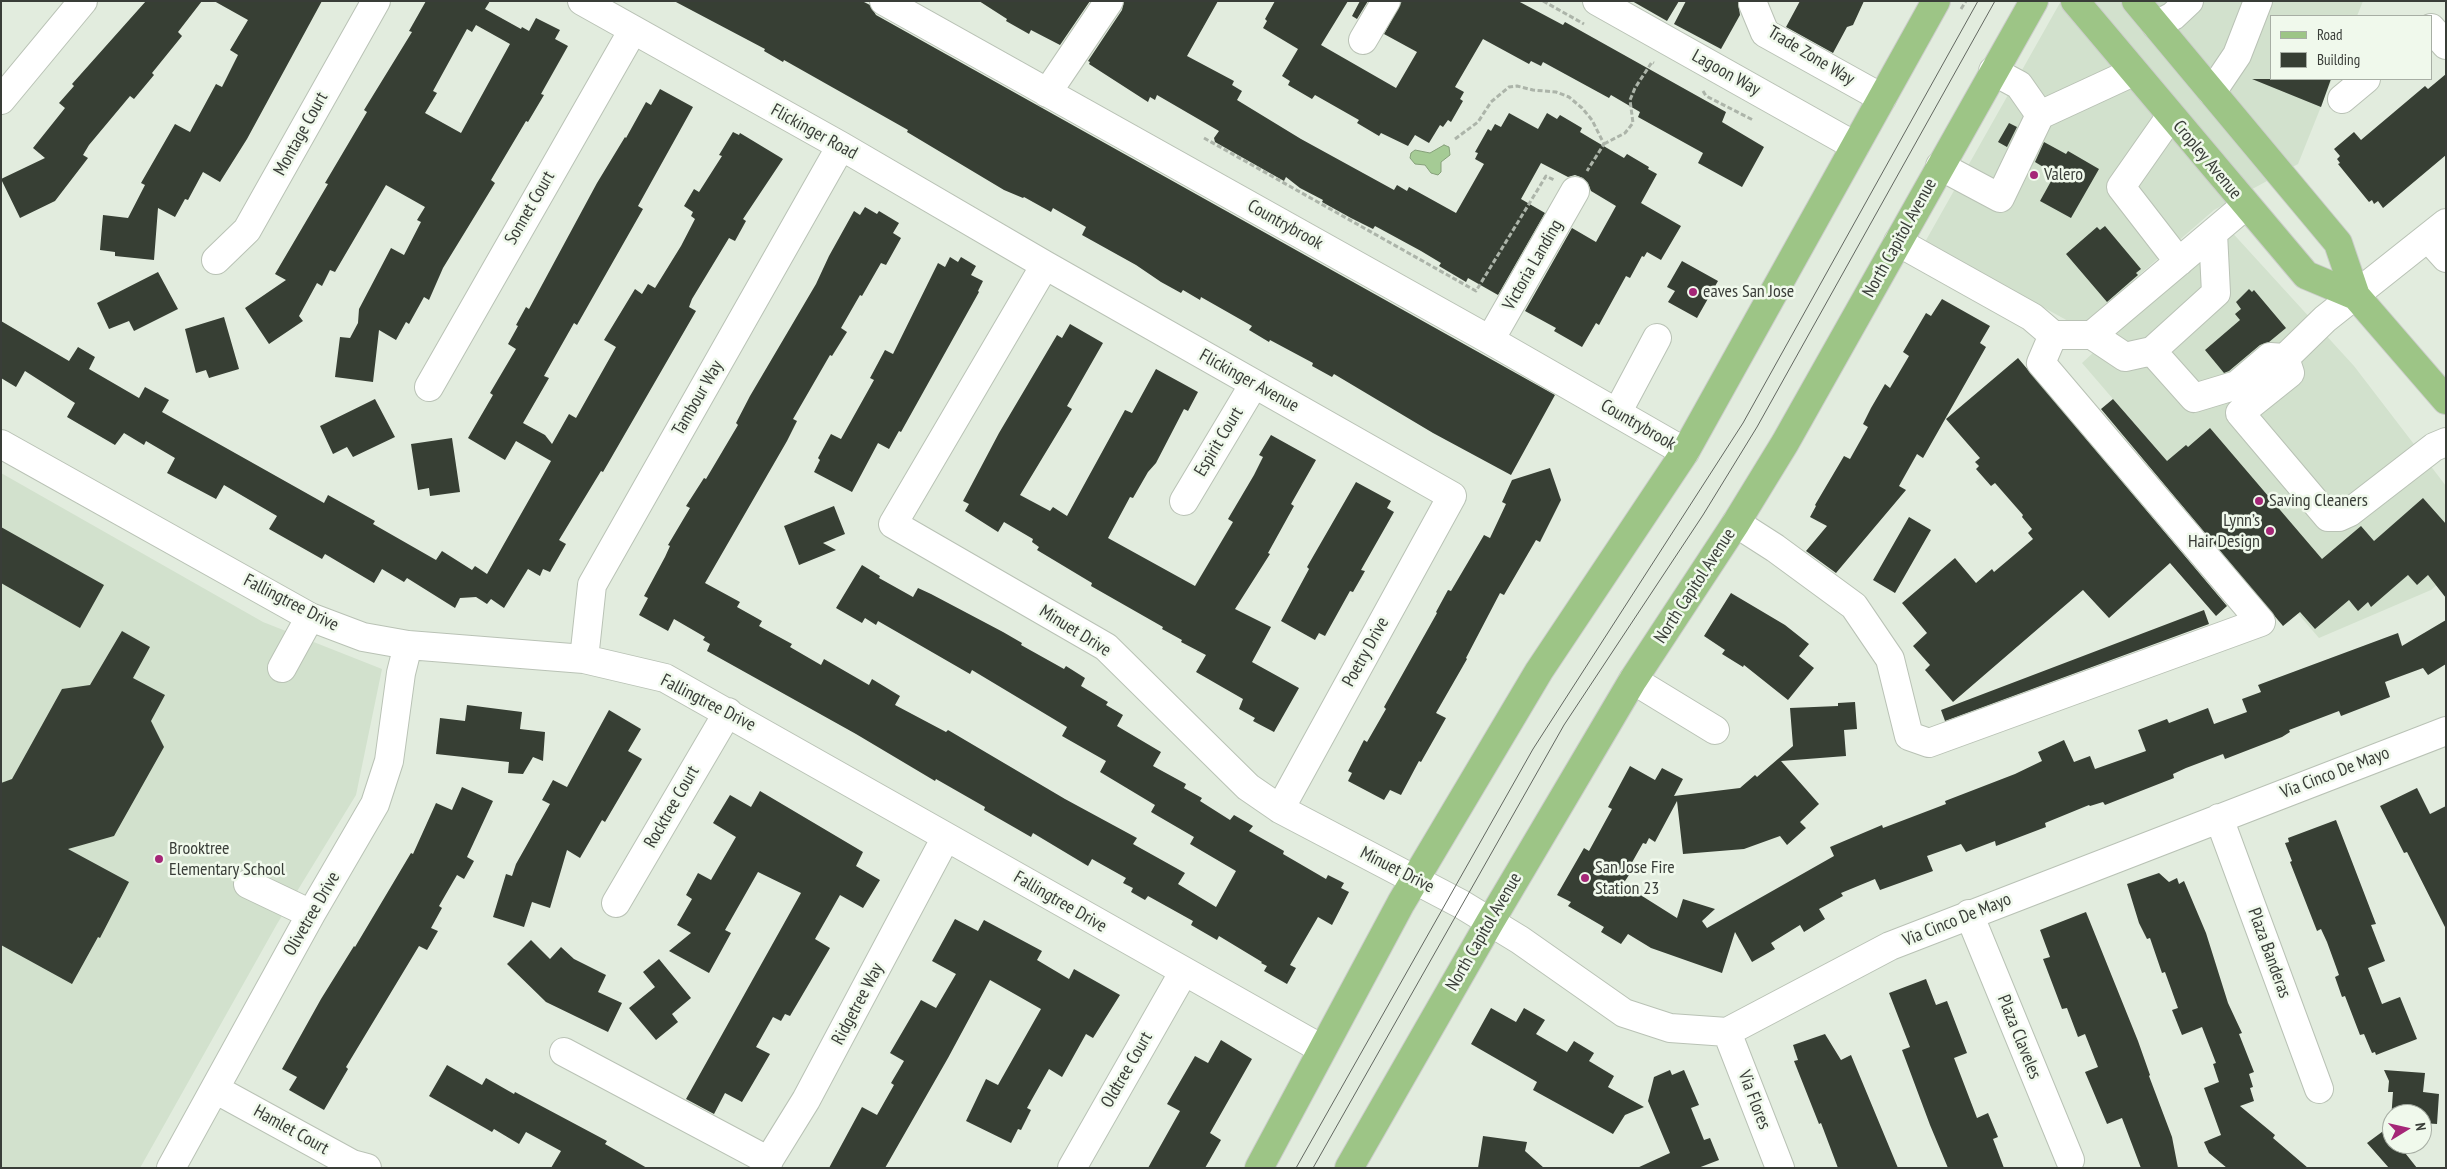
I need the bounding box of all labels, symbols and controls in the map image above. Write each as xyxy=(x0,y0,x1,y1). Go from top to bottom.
legend xyxy=(2270,15,2432,80)
street label: Trade Zone Way xyxy=(1764,22,1858,90)
text: Road xyxy=(2317,25,2343,44)
street label: Lagoon Way xyxy=(1688,45,1764,101)
text: Building xyxy=(2317,50,2360,69)
street label: Montage Court xyxy=(269,89,333,179)
street label: Flickinger Road xyxy=(767,99,861,165)
street label: Cropley Avenue xyxy=(2168,116,2246,204)
place label: Valero xyxy=(2044,164,2083,186)
street label: Sonnet Court xyxy=(500,167,560,249)
marker: Valero xyxy=(2028,169,2040,181)
street label: North Capitol Avenue xyxy=(1858,175,1942,301)
street label: Countrybrook xyxy=(1243,195,1327,255)
street label: Victoria Landing xyxy=(1498,216,1568,314)
place label: eaves San Jose xyxy=(1703,281,1794,303)
marker: eaves San Jose xyxy=(1687,286,1699,298)
street label: Flickinger Avenue xyxy=(1196,345,1302,417)
street label: Tambour Way xyxy=(668,357,728,439)
street label: Countrybrook xyxy=(1597,395,1679,455)
street label: Espirit Court xyxy=(1190,404,1248,480)
place label: Saving Cleaners xyxy=(2269,490,2368,512)
marker: Saving Cleaners xyxy=(2253,495,2265,507)
place label: Lynn’s Hair Design xyxy=(2188,510,2260,552)
street label: North Capitol Avenue xyxy=(1650,525,1740,647)
marker: Lynn’s Hair Design xyxy=(2264,525,2276,537)
street label: Fallingtree Drive xyxy=(240,570,342,636)
street label: Minuet Drive xyxy=(1035,601,1115,661)
street label: Poetry Drive xyxy=(1338,614,1394,690)
street label: Fallingtree Drive xyxy=(657,670,759,736)
street label: Via Cinco De Mayo xyxy=(2277,742,2393,804)
street label: Rocktree Court xyxy=(640,762,704,852)
place label: Brooktree Elementary School xyxy=(169,838,285,881)
street label: Minuet Drive xyxy=(1356,842,1438,898)
marker: Brooktree Elementary School xyxy=(153,853,165,865)
place label: San Jose Fire Station 23 xyxy=(1595,857,1675,900)
street label: Fallingtree Drive xyxy=(1010,867,1110,937)
street label: Olivetree Drive xyxy=(279,868,345,960)
street label: North Capitol Avenue xyxy=(1442,869,1526,995)
marker: San Jose Fire Station 23 xyxy=(1579,872,1591,884)
street label: Via Cinco De Mayo xyxy=(1900,888,2014,952)
street label: Plaza Banderas xyxy=(2243,905,2295,1001)
street label: Ridgetree Way xyxy=(827,959,889,1049)
street label: Plaza Claveles xyxy=(1992,992,2046,1082)
street label: Oldtree Court xyxy=(1097,1028,1157,1112)
street label: Via Flores xyxy=(1733,1068,1775,1132)
street label: Hamlet Court xyxy=(250,1101,332,1159)
north arrow xyxy=(2382,1104,2432,1154)
text: N xyxy=(2411,1122,2430,1132)

